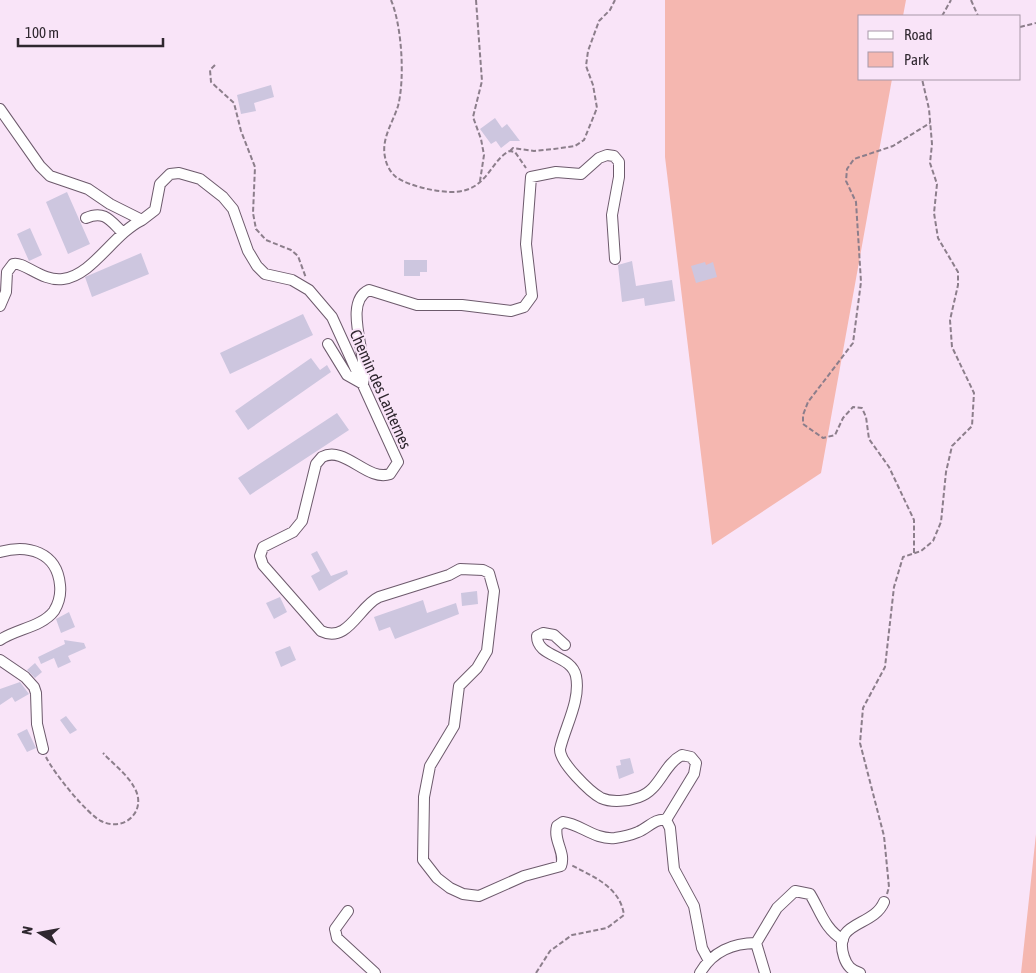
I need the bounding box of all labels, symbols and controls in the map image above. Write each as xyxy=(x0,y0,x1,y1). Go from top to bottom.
scale bar xyxy=(18,15,162,47)
legend xyxy=(858,15,1021,80)
text: 100 m xyxy=(25,24,59,41)
text: Road xyxy=(904,26,933,43)
text: Park xyxy=(904,51,929,68)
street label: Chemin des Lanternes xyxy=(347,327,416,452)
north arrow xyxy=(15,908,65,958)
text: N xyxy=(19,925,36,936)

